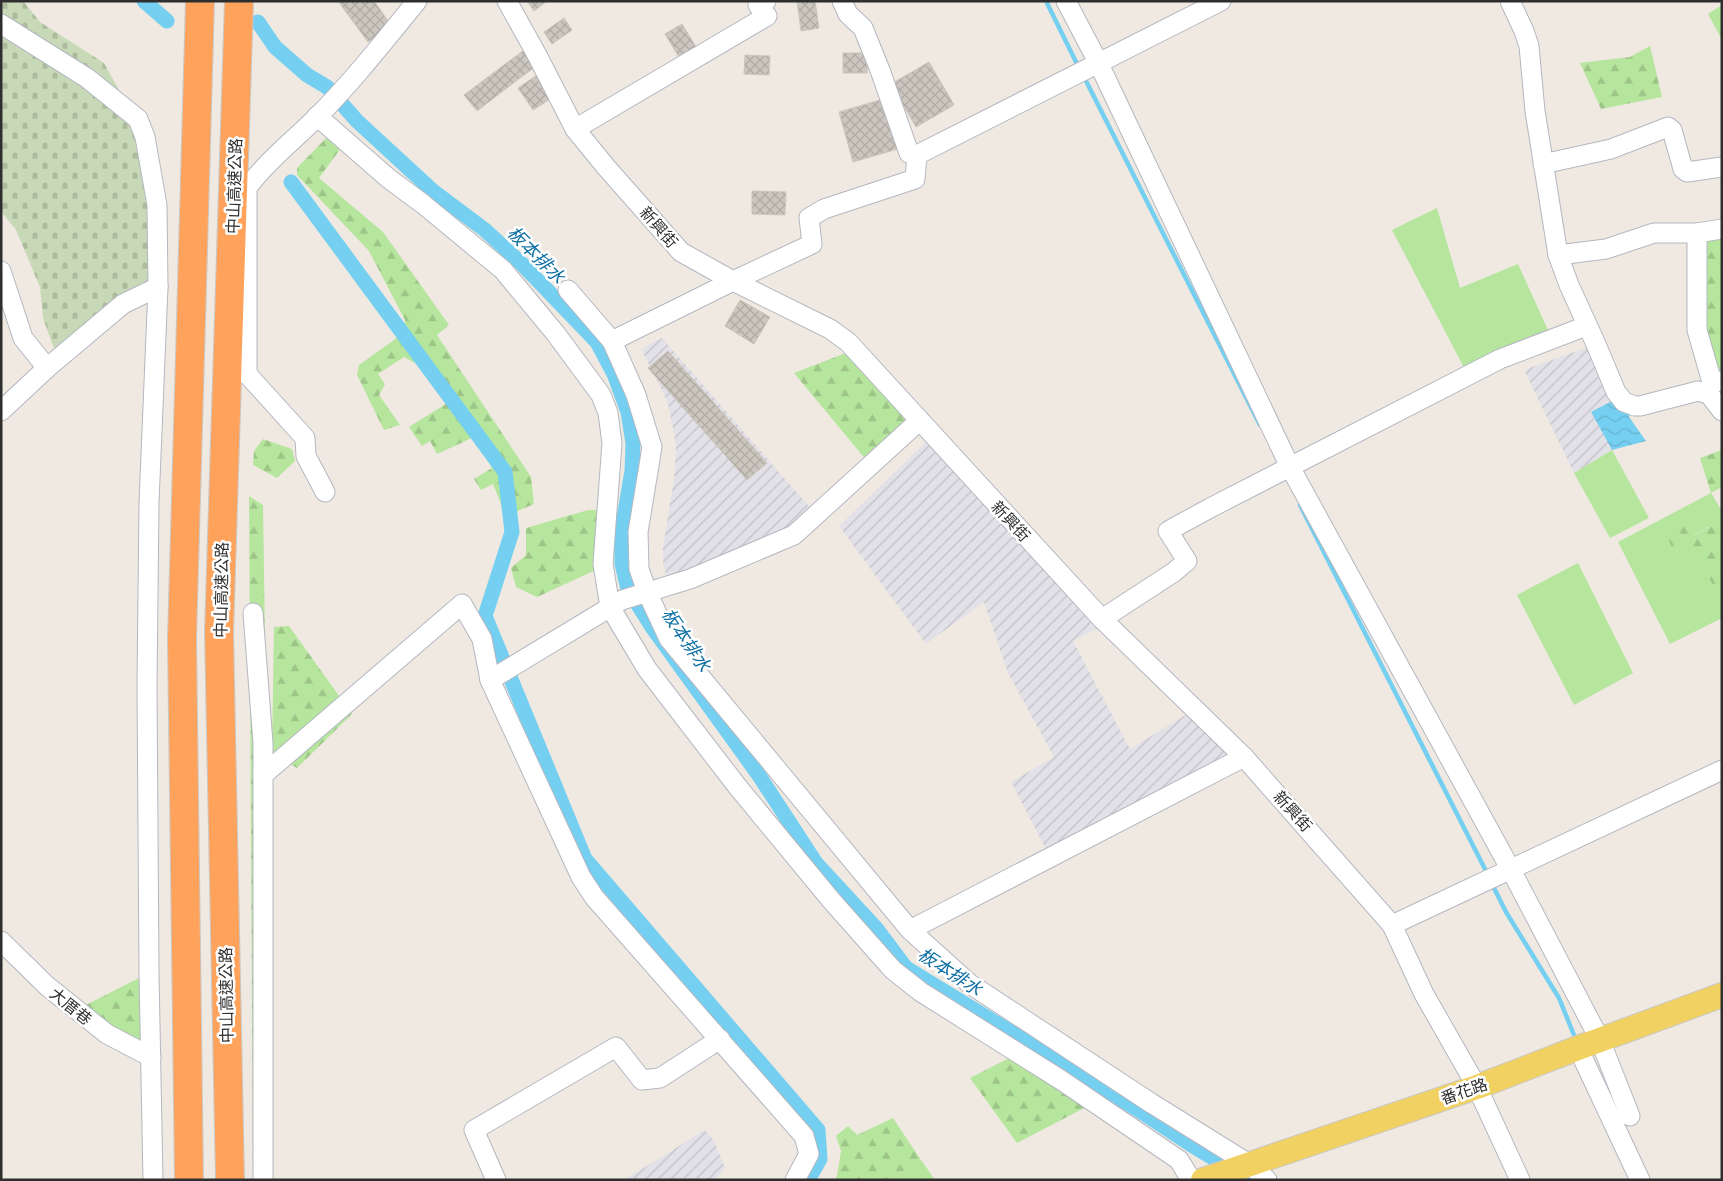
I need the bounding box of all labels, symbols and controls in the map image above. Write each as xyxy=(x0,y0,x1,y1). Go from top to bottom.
street label: 中山高速公路 xyxy=(223,138,245,234)
street label: 新興街 xyxy=(636,203,682,251)
water label: 板本排水 xyxy=(503,222,570,288)
street label: 新興街 xyxy=(988,497,1034,545)
street label: 中山高速公路 xyxy=(211,542,231,638)
water label: 板本排水 xyxy=(658,604,716,676)
street label: 新興街 xyxy=(1270,787,1316,835)
water label: 板本排水 xyxy=(914,943,987,1001)
street label: 中山高速公路 xyxy=(216,947,236,1043)
street label: 大厝巷 xyxy=(47,984,95,1028)
street label: 番花路 xyxy=(1438,1075,1490,1107)

